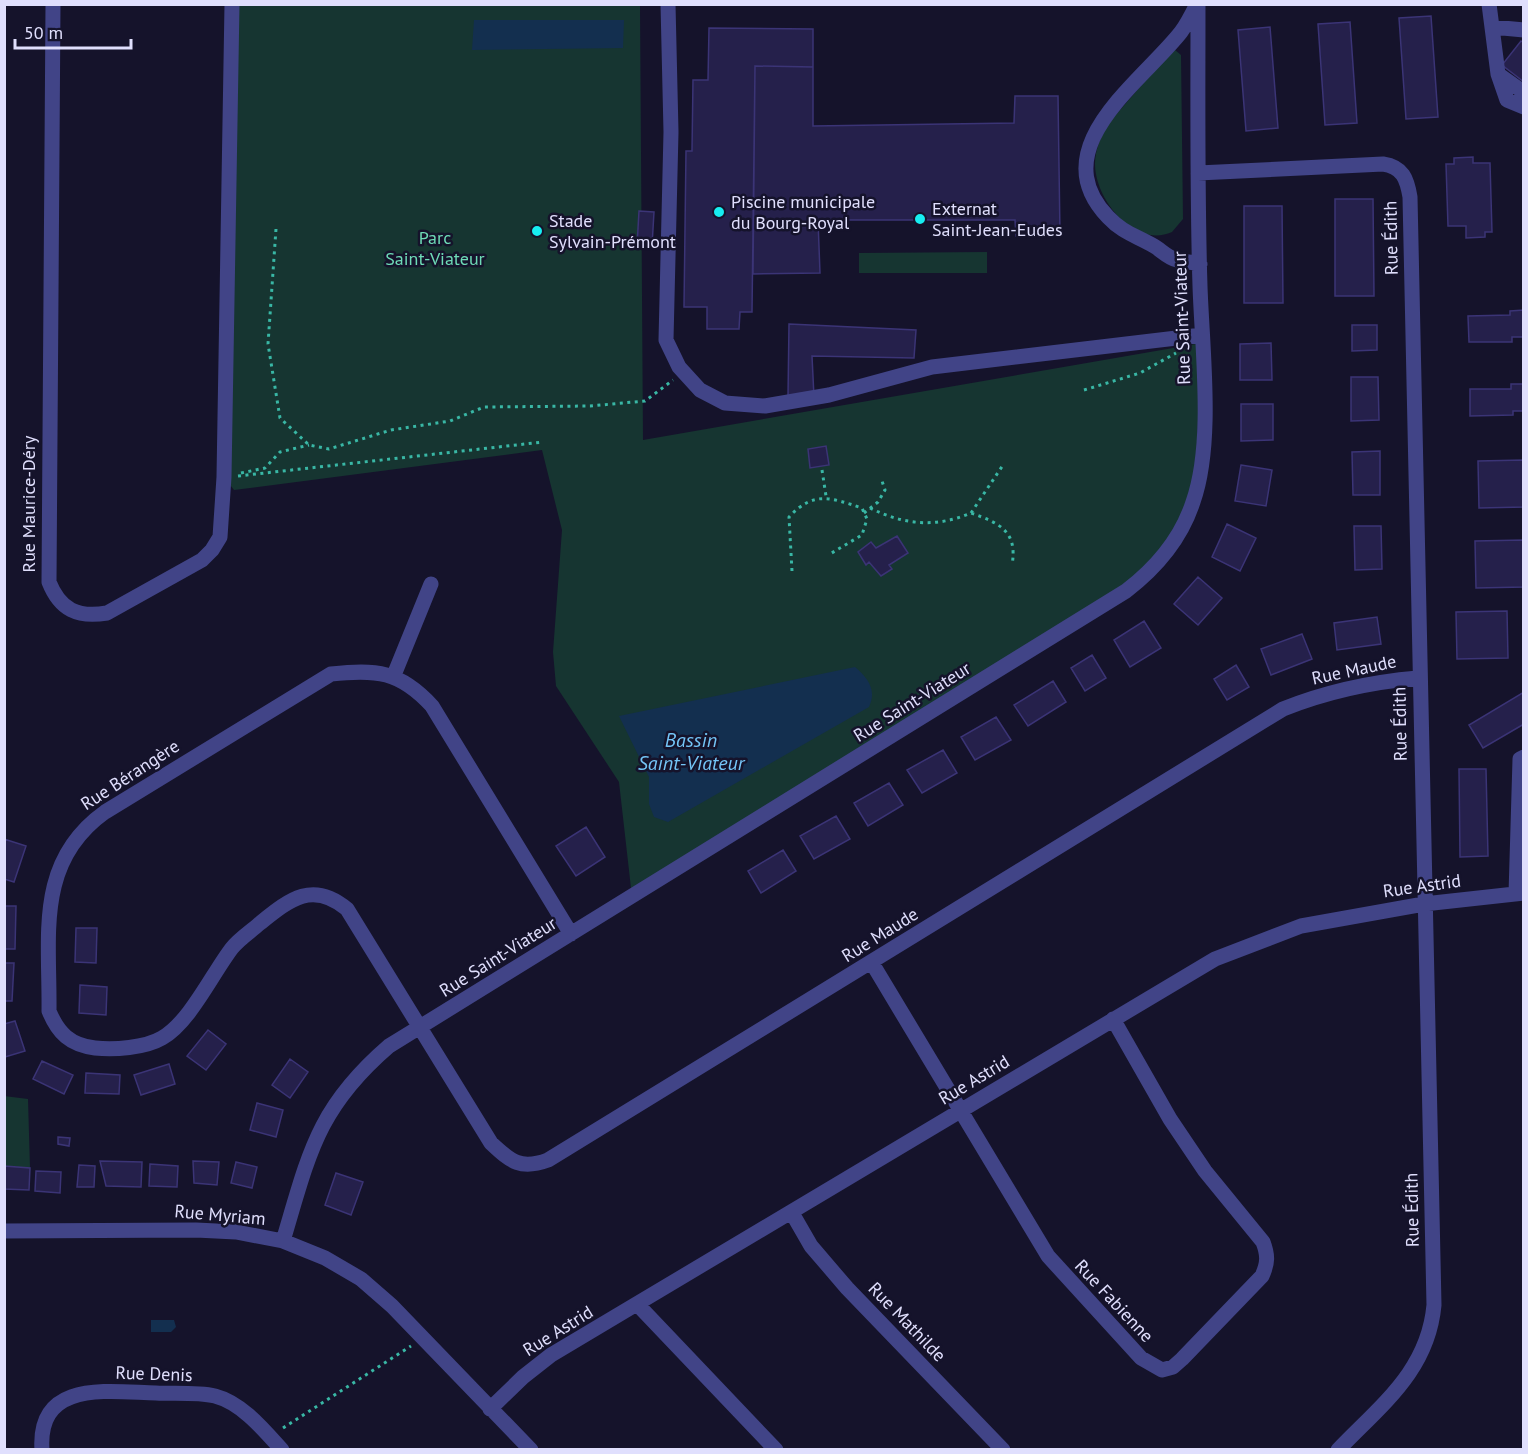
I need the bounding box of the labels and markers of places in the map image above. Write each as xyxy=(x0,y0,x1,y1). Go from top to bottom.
place label: Piscine municipale du Bourg-Royal xyxy=(731,190,875,234)
place label: Externat Saint-Jean-Eudes xyxy=(932,197,1063,241)
marker: Piscine municipale du Bourg-Royal xyxy=(712,205,726,219)
place label: Stade Sylvain-Prémont xyxy=(549,209,676,253)
marker: Externat Saint-Jean-Eudes xyxy=(913,212,927,226)
marker: Stade Sylvain-Prémont xyxy=(530,224,544,238)

